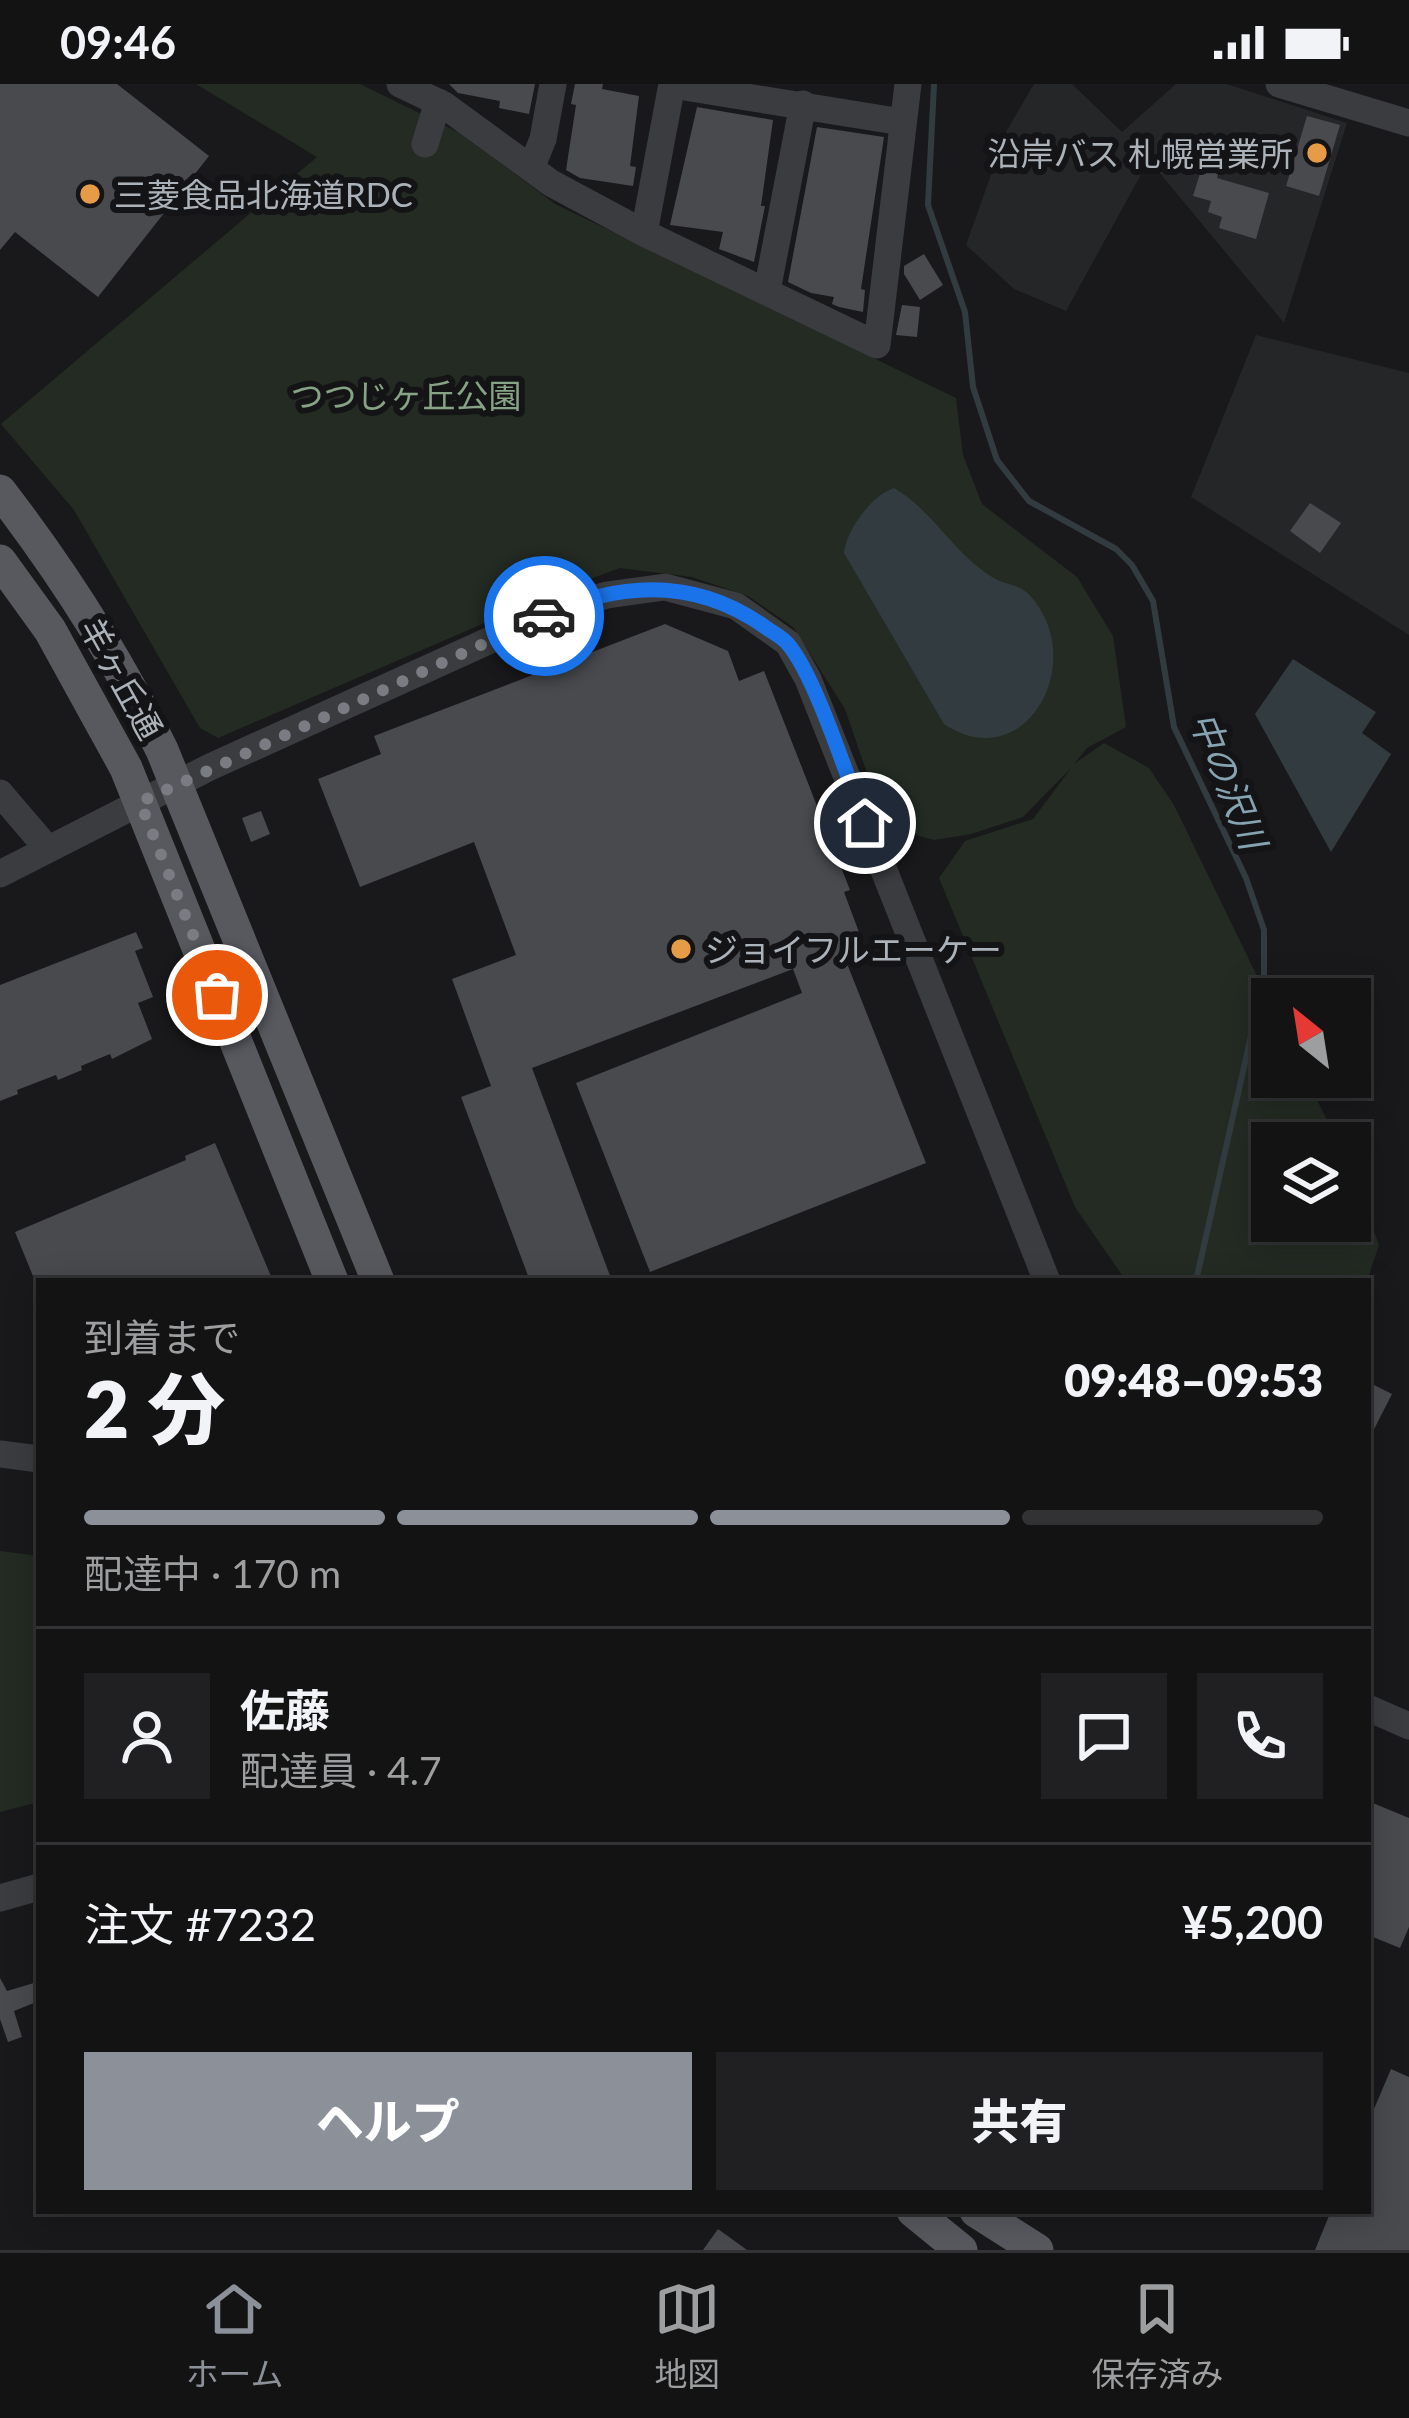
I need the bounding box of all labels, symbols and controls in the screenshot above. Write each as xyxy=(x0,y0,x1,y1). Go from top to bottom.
text: 09:46 xyxy=(60,15,176,69)
place label: 沿岸バス 札幌営業所 xyxy=(988,133,1293,173)
marker: 沿岸バス 札幌営業所 xyxy=(1304,140,1330,166)
place label: 三菱食品北海道RDC xyxy=(114,174,413,214)
marker: 三菱食品北海道RDC xyxy=(77,181,103,207)
park label: つつじヶ丘公園 xyxy=(291,375,522,415)
courier xyxy=(484,556,604,676)
icon: car xyxy=(511,583,577,649)
street label: 羊ヶ丘通 xyxy=(73,611,171,745)
water label: 中の沢川 xyxy=(1182,705,1278,859)
pin xyxy=(814,772,916,874)
icon: home xyxy=(832,790,898,856)
place label: ジョイフルエーケー xyxy=(705,929,1002,969)
marker: ジョイフルエーケー xyxy=(668,936,694,962)
pin xyxy=(166,944,268,1046)
icon: bag xyxy=(184,962,250,1028)
north arrow xyxy=(1251,978,1371,1098)
map controls xyxy=(1251,978,1371,1242)
button: layers xyxy=(1251,1122,1371,1242)
text: 到着まで xyxy=(84,1314,240,1360)
text: 09:48–09:53 xyxy=(1064,1353,1323,1407)
text: 2 分 xyxy=(84,1361,225,1455)
text: 配達中 · 170 m xyxy=(84,1550,341,1596)
button: person xyxy=(84,1673,210,1799)
button: chat xyxy=(1041,1673,1167,1799)
button: phone xyxy=(1197,1673,1323,1799)
text: 佐藤 xyxy=(240,1683,330,1737)
text: 配達員 · 4.7 xyxy=(240,1747,442,1793)
text: ¥5,200 xyxy=(1182,1895,1323,1949)
text: 注文 #7232 xyxy=(84,1897,316,1951)
button: ヘルプ xyxy=(84,2052,692,2190)
button: 共有 xyxy=(716,2052,1323,2190)
tab: ホーム xyxy=(185,2276,284,2396)
tab: 地図 xyxy=(654,2276,720,2396)
tab: 保存済み xyxy=(1091,2276,1223,2396)

